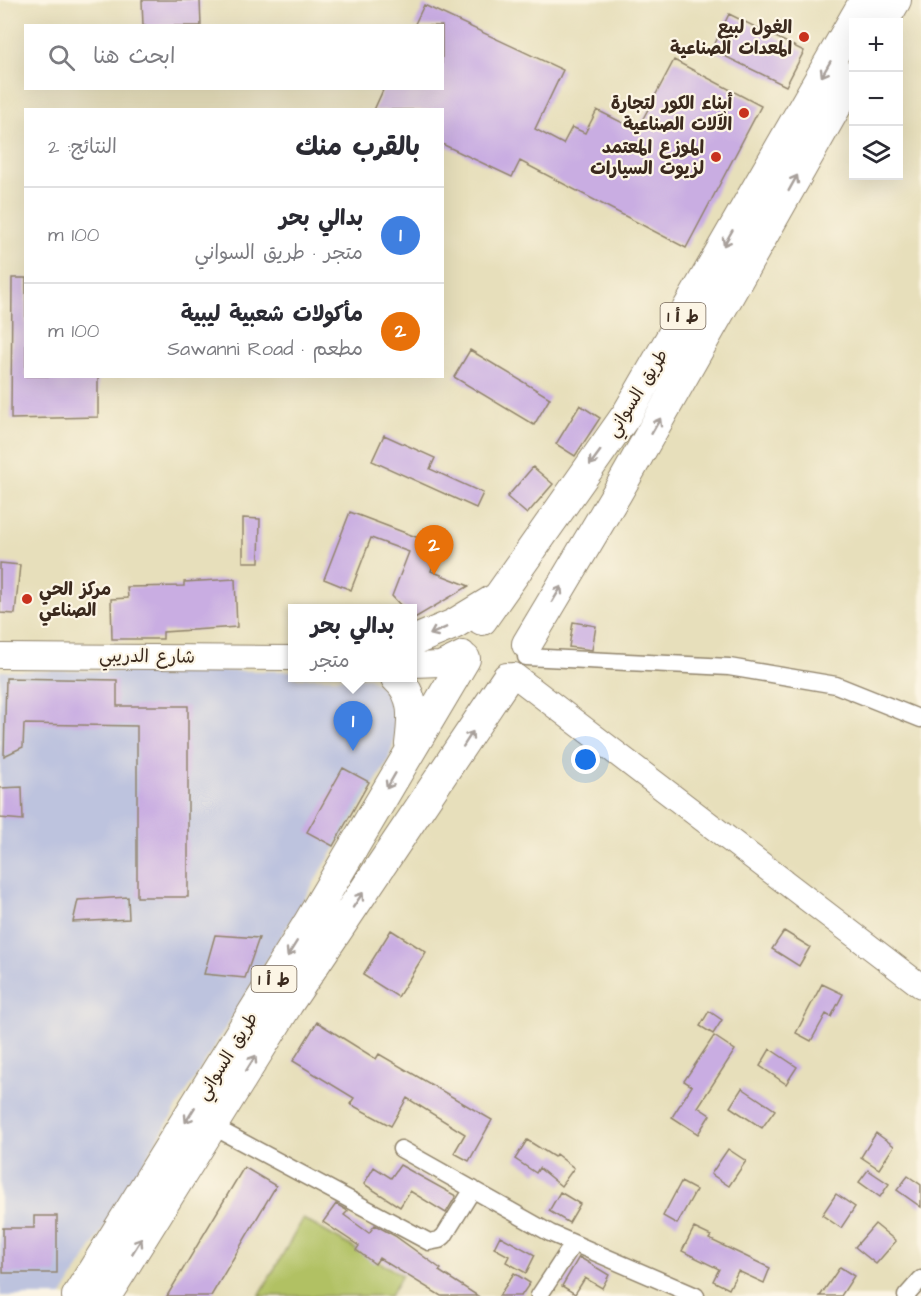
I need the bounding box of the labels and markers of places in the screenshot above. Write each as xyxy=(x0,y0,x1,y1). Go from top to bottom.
place label: الغول لبيع المعدات الصناعية xyxy=(670,15,792,61)
marker: الغول لبيع المعدات الصناعية xyxy=(797,30,811,44)
place label: أبناء الكور لتجارة الاَلات الصناعية xyxy=(611,91,732,137)
marker: أبناء الكور لتجارة الاَلات الصناعية xyxy=(737,106,751,120)
place label: الموزع المعتمد لزيوت السيارات xyxy=(590,135,704,181)
marker: الموزع المعتمد لزيوت السيارات xyxy=(709,150,723,164)
pin: 2 xyxy=(414,526,454,575)
place label: مركز الحي الصناعي xyxy=(39,577,111,626)
marker: مركز الحي الصناعي xyxy=(20,592,34,606)
pin: 1 xyxy=(334,702,372,751)

